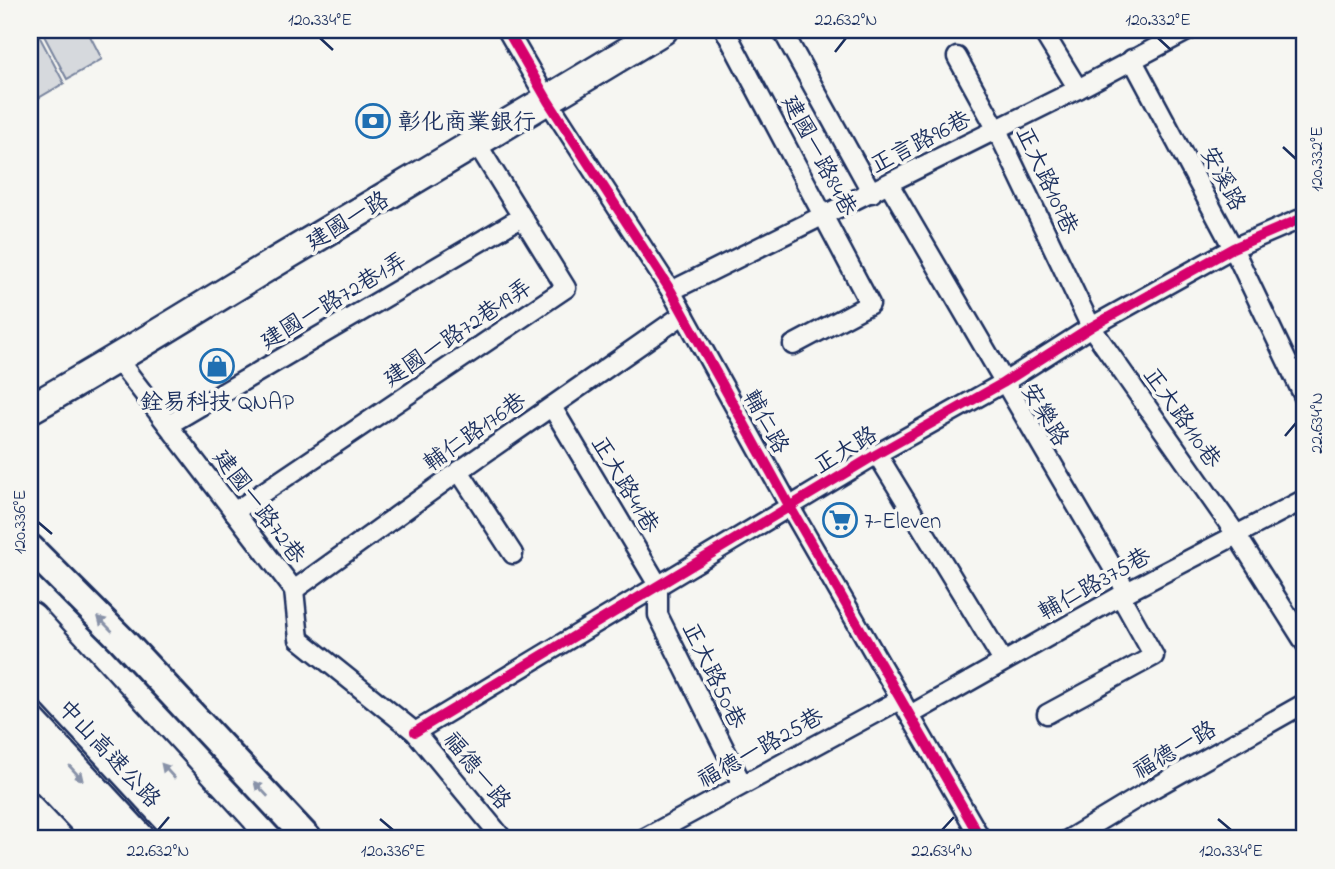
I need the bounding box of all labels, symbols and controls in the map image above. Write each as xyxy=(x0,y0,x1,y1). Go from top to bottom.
text: 120.334°E xyxy=(288,8,352,34)
text: 22.632°N xyxy=(815,8,877,34)
text: 120.332°E xyxy=(1125,8,1191,34)
street label: 建國一路84巷 xyxy=(772,90,864,224)
bank icon: 彰化商業銀行 xyxy=(354,102,392,140)
street label: 正言路96巷 xyxy=(865,103,978,183)
place label: 彰化商業銀行 xyxy=(398,107,536,140)
street label: 正大路109巷 xyxy=(1006,121,1086,242)
text: 120.332°E xyxy=(1305,126,1331,192)
street label: 安溪路 xyxy=(1191,141,1253,217)
street label: 建國一路 xyxy=(300,184,396,260)
street label: 建國一路72巷1弄 xyxy=(255,245,414,359)
street label: 建國一路72巷19弄 xyxy=(377,272,539,396)
shop icon: 銓易科技 QNAP xyxy=(198,347,236,385)
street label: 正大路110巷 xyxy=(1134,361,1228,476)
street label: 安樂路 xyxy=(1012,377,1076,453)
street label: 輔仁路 xyxy=(734,384,796,460)
street label: 輔仁路176巷 xyxy=(417,385,534,481)
place label: 銓易科技 QNAP xyxy=(140,387,294,420)
text: 22.634°N xyxy=(1305,392,1331,454)
street label: 正大路 xyxy=(808,419,884,483)
street label: 正大路41巷 xyxy=(582,430,667,541)
street label: 建國一路72巷 xyxy=(204,443,313,572)
text: 120.336°E xyxy=(8,490,34,554)
supermarket icon: 7-Eleven xyxy=(821,501,859,539)
place label: 7-Eleven xyxy=(864,506,941,539)
street label: 輔仁路375巷 xyxy=(1033,540,1158,630)
one-way arrow xyxy=(97,615,114,632)
street label: 正大路50巷 xyxy=(673,617,753,736)
street label: 中山高速公路 xyxy=(49,693,167,816)
street label: 福德一路25巷 xyxy=(692,700,831,797)
street label: 福德一路 xyxy=(1127,714,1223,788)
street label: 福德一路 xyxy=(434,725,518,818)
one-way arrow xyxy=(161,763,177,780)
one-way arrow xyxy=(68,764,84,781)
one-way arrow xyxy=(253,781,269,798)
text: 22.632°N xyxy=(127,839,189,865)
text: 120.336°E xyxy=(361,839,425,865)
text: 22.634°N xyxy=(911,839,973,865)
text: 120.334°E xyxy=(1199,839,1263,865)

